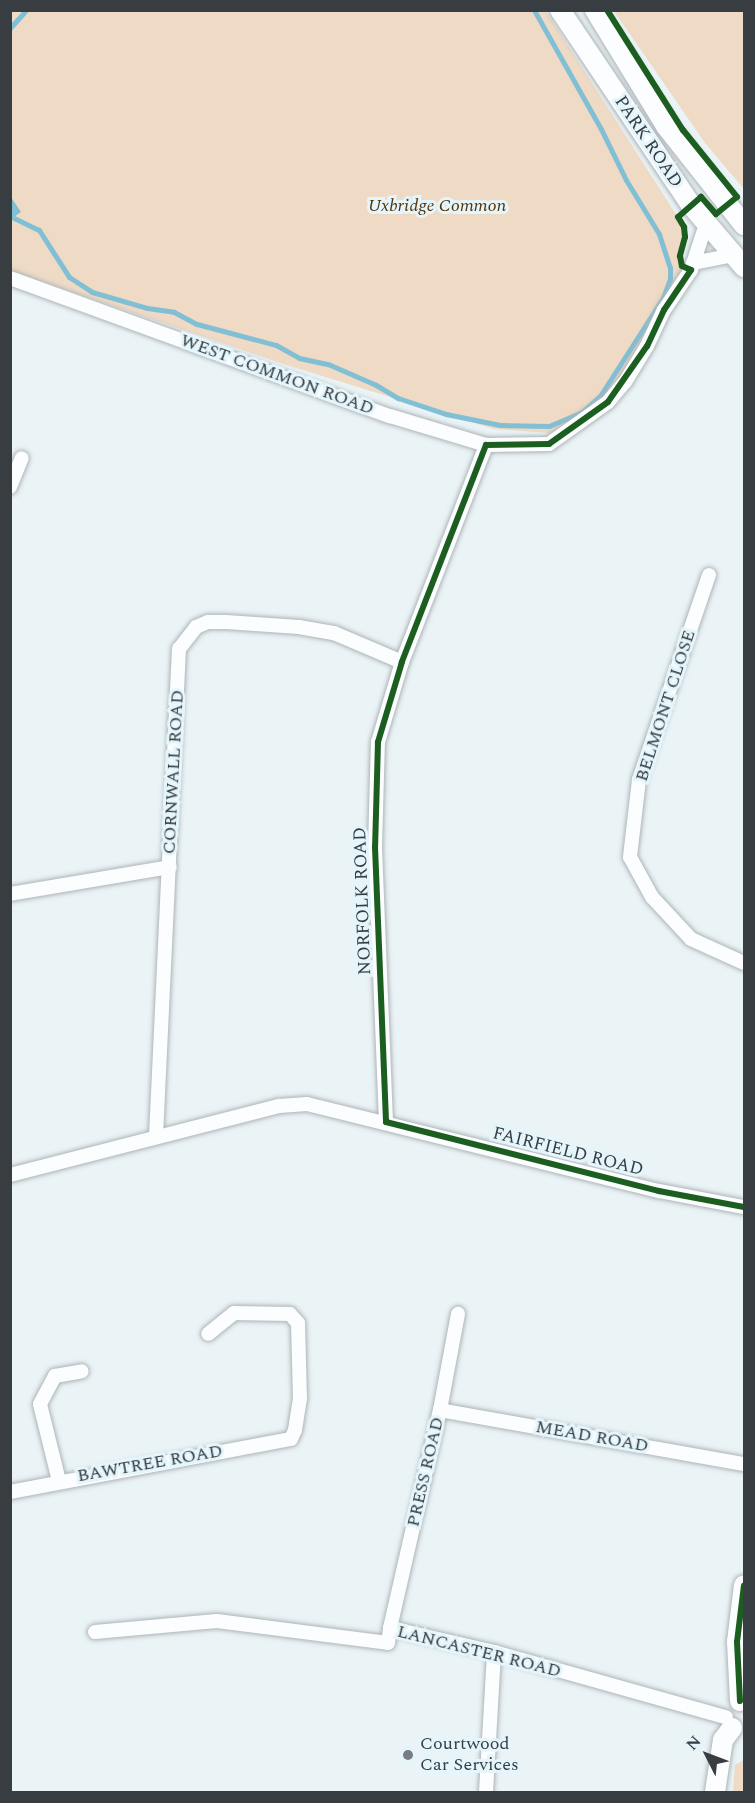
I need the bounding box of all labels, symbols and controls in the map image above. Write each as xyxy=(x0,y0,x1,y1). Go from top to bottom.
street label: PARK ROAD xyxy=(609,92,687,192)
park label: Uxbridge Common xyxy=(368,195,506,217)
street label: WEST COMMON ROAD xyxy=(177,330,377,420)
street label: BELMONT CLOSE xyxy=(631,628,701,784)
street label: CORNWALL ROAD xyxy=(159,689,189,855)
street label: NORFOLK ROAD xyxy=(350,826,376,976)
street label: FAIRFIELD ROAD xyxy=(490,1123,646,1181)
street label: PRESS ROAD xyxy=(403,1415,449,1529)
street label: MEAD ROAD xyxy=(534,1416,650,1458)
street label: BAWTREE ROAD xyxy=(76,1441,224,1487)
street label: LANCASTER ROAD xyxy=(395,1621,563,1683)
north arrow xyxy=(677,1725,737,1785)
text: N xyxy=(680,1730,707,1756)
place label: Courtwood Car Services xyxy=(420,1734,519,1776)
marker: Courtwood Car Services xyxy=(401,1748,415,1762)

